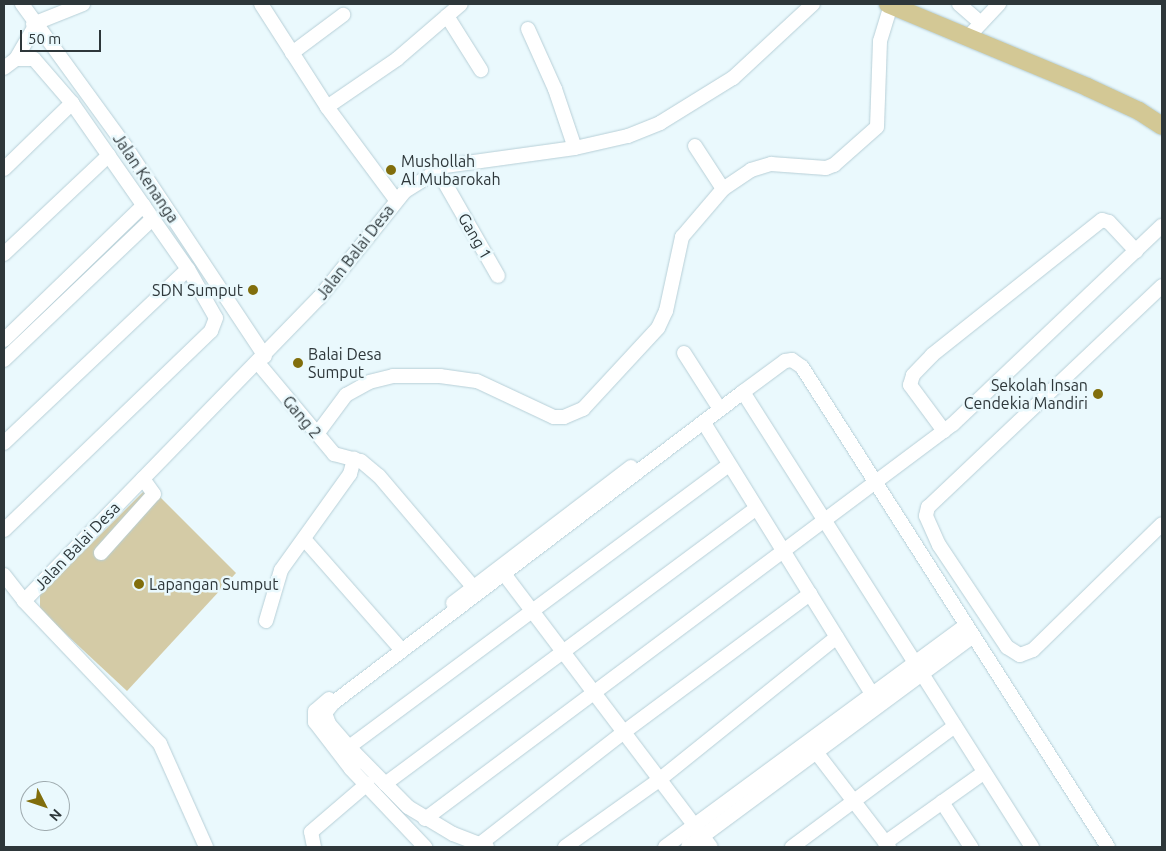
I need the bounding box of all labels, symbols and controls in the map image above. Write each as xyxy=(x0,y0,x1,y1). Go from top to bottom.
scale bar xyxy=(22,20,104,52)
text: 50 m xyxy=(28,30,61,47)
street label: Jalan Kenanga xyxy=(109,130,183,226)
place label: Mushollah Al Mubarokah xyxy=(401,151,501,189)
marker: Mushollah Al Mubarokah xyxy=(385,164,397,176)
street label: Jalan Balai Desa xyxy=(312,201,398,303)
street label: Gang 1 xyxy=(454,210,496,262)
place label: SDN Sumput xyxy=(152,280,243,300)
marker: SDN Sumput xyxy=(247,284,259,296)
place label: Balai Desa Sumput xyxy=(308,344,382,382)
marker: Balai Desa Sumput xyxy=(292,357,304,369)
place label: Sekolah Insan Cendekia Mandiri xyxy=(964,375,1088,413)
marker: Sekolah Insan Cendekia Mandiri xyxy=(1092,388,1104,400)
street label: Gang 2 xyxy=(279,392,325,442)
street label: Jalan Balai Desa xyxy=(30,498,124,594)
place label: Lapangan Sumput xyxy=(149,574,278,594)
marker: Lapangan Sumput xyxy=(133,578,145,590)
north arrow xyxy=(20,781,70,831)
text: N xyxy=(46,806,65,824)

